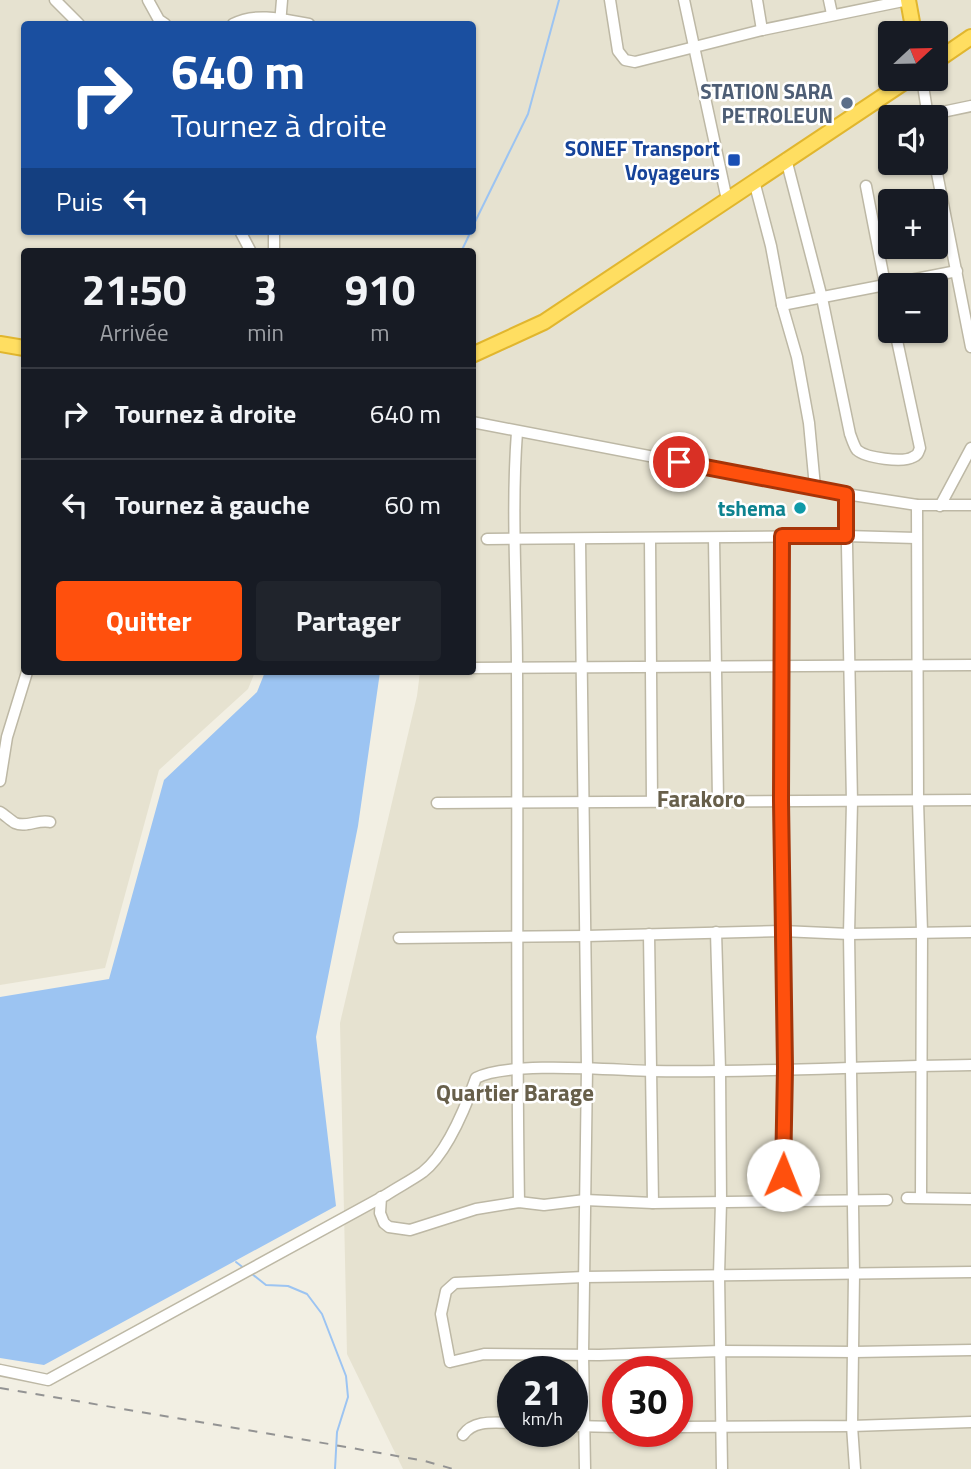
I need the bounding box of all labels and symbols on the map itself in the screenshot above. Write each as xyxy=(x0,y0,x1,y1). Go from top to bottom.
north arrow xyxy=(878,21,948,91)
place label: STATION SARA PETROLEUN xyxy=(700,75,833,131)
marker: STATION SARA PETROLEUN xyxy=(839,95,855,111)
place label: SONEF Transport Voyageurs xyxy=(565,132,720,188)
marker: SONEF Transport Voyageurs xyxy=(726,152,742,168)
pin xyxy=(649,432,709,492)
place label: tshema xyxy=(718,492,786,524)
marker: tshema xyxy=(792,500,808,516)
district label: Farakoro xyxy=(657,781,745,816)
district label: Quartier Barage xyxy=(436,1075,594,1110)
position arrow xyxy=(746,1138,820,1212)
speed limit sign: 30 xyxy=(602,1356,693,1447)

